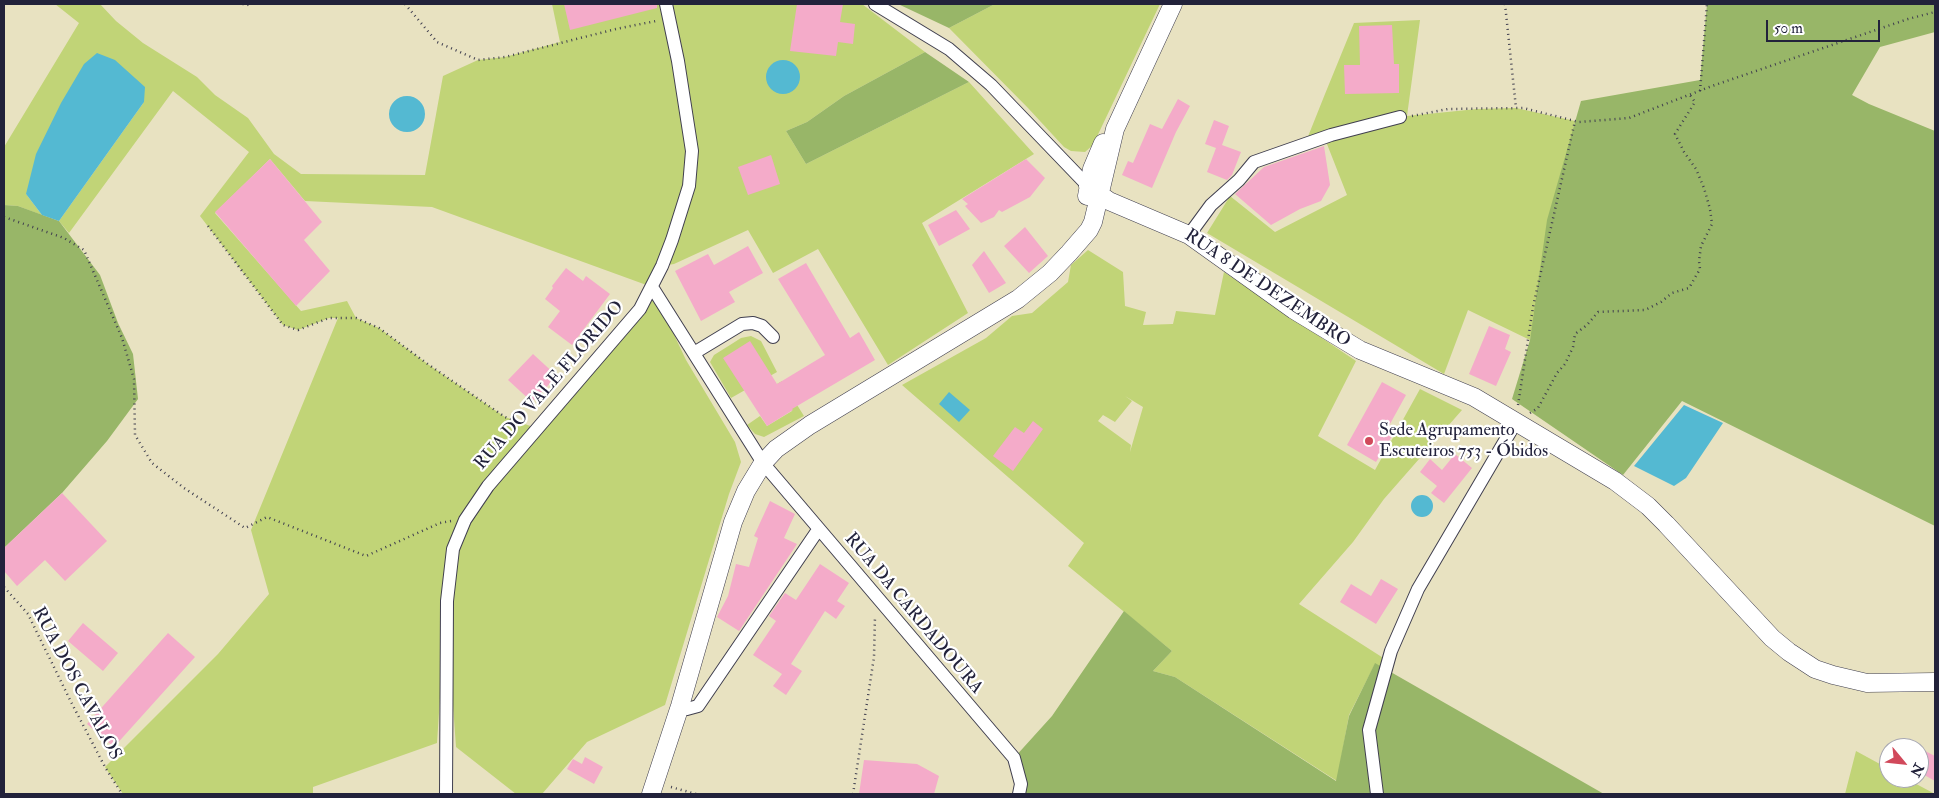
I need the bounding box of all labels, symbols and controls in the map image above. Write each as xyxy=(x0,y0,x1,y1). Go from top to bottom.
scale bar xyxy=(1769,10,1883,42)
text: 50 m xyxy=(1774,19,1803,38)
street label: RUA 8 DE DEZEMBRO xyxy=(1180,225,1354,353)
street label: RUA DO VALE FLORIDO xyxy=(471,297,629,475)
place label: Sede Agrupamento Escuteiros 753 - Óbidos xyxy=(1379,420,1548,462)
marker: Sede Agrupamento Escuteiros 753 - Óbidos xyxy=(1363,435,1375,447)
street label: RUA DA CARDADOURA xyxy=(839,529,987,699)
street label: RUA DOS CAVALOS xyxy=(27,604,125,764)
north arrow xyxy=(1879,738,1929,788)
text: N xyxy=(1906,760,1927,779)

